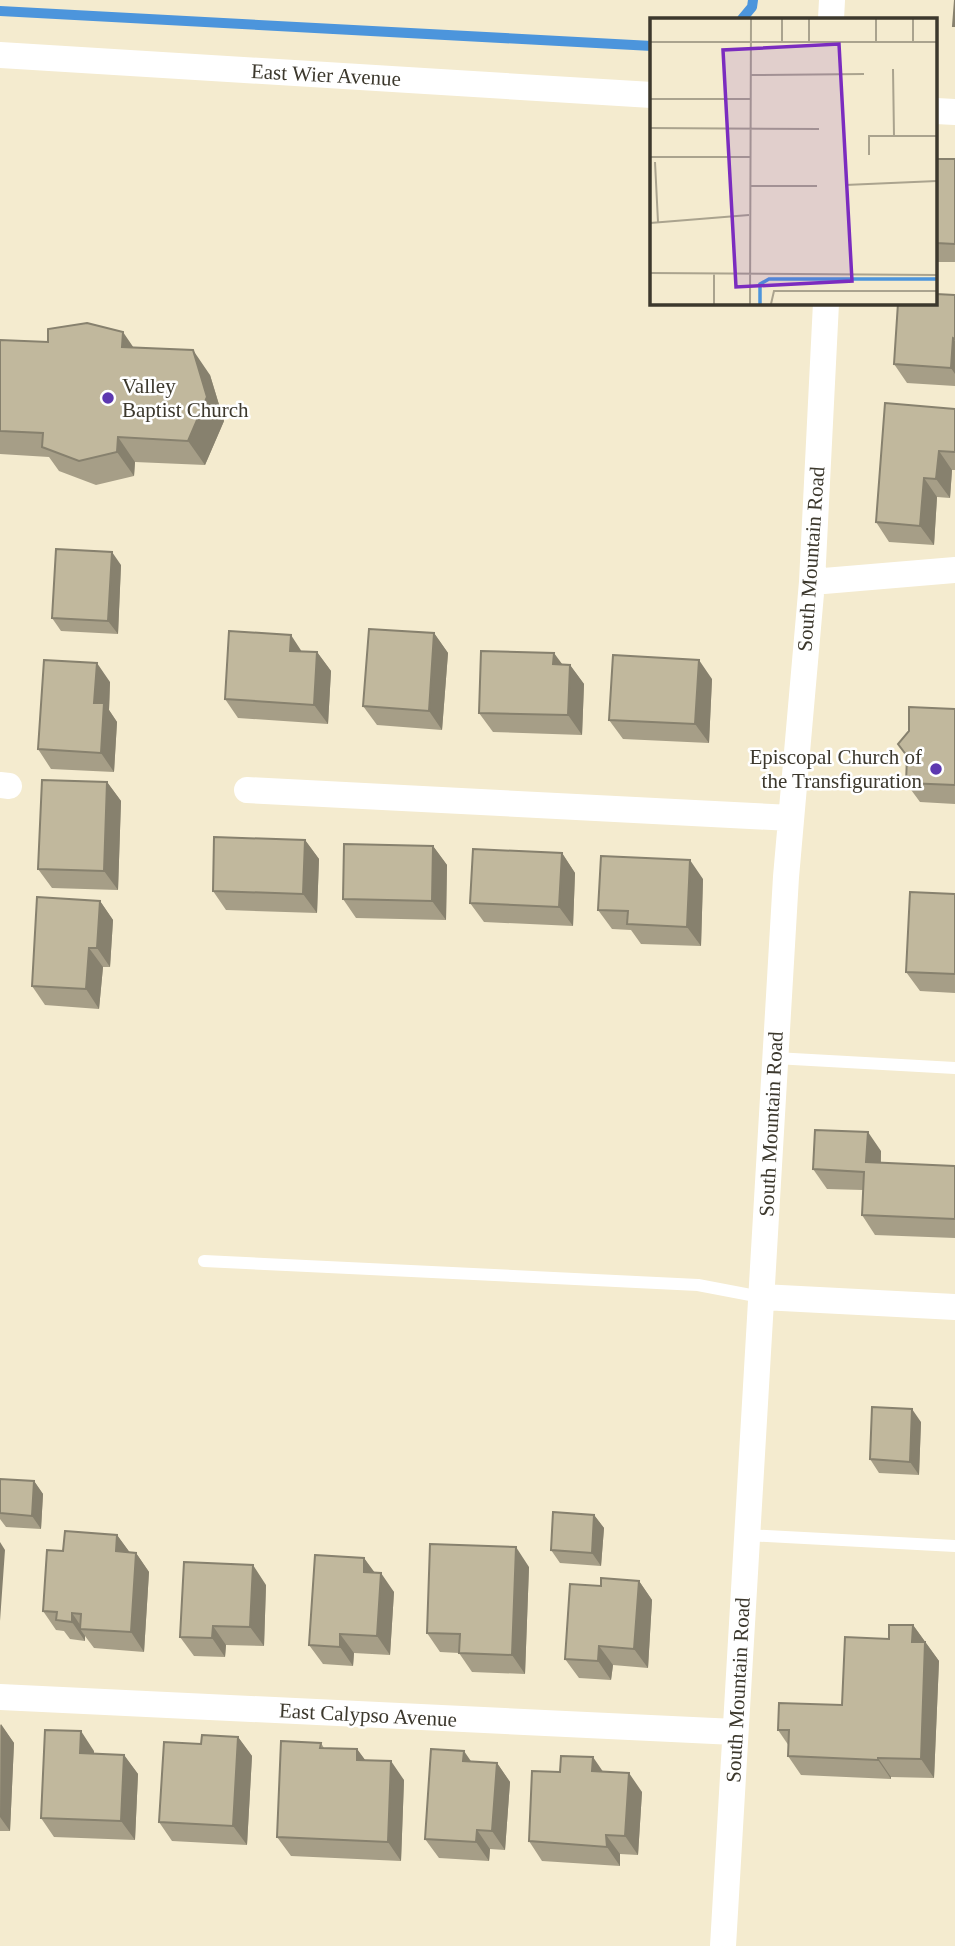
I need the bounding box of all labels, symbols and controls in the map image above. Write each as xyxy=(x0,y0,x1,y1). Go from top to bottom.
inset map xyxy=(650,18,937,304)
street label: East Wier Avenue xyxy=(250,59,402,91)
place label: Valley Baptist Church xyxy=(122,374,249,422)
marker: Valley Baptist Church xyxy=(100,390,116,406)
street label: South Mountain Road xyxy=(793,465,829,652)
place label: Episcopal Church of the Transfiguration xyxy=(749,745,922,793)
marker: Episcopal Church of the Transfiguration xyxy=(928,761,944,777)
street label: South Mountain Road xyxy=(754,1030,788,1217)
street label: South Mountain Road xyxy=(721,1596,755,1783)
street label: East Calypso Avenue xyxy=(278,1698,458,1732)

